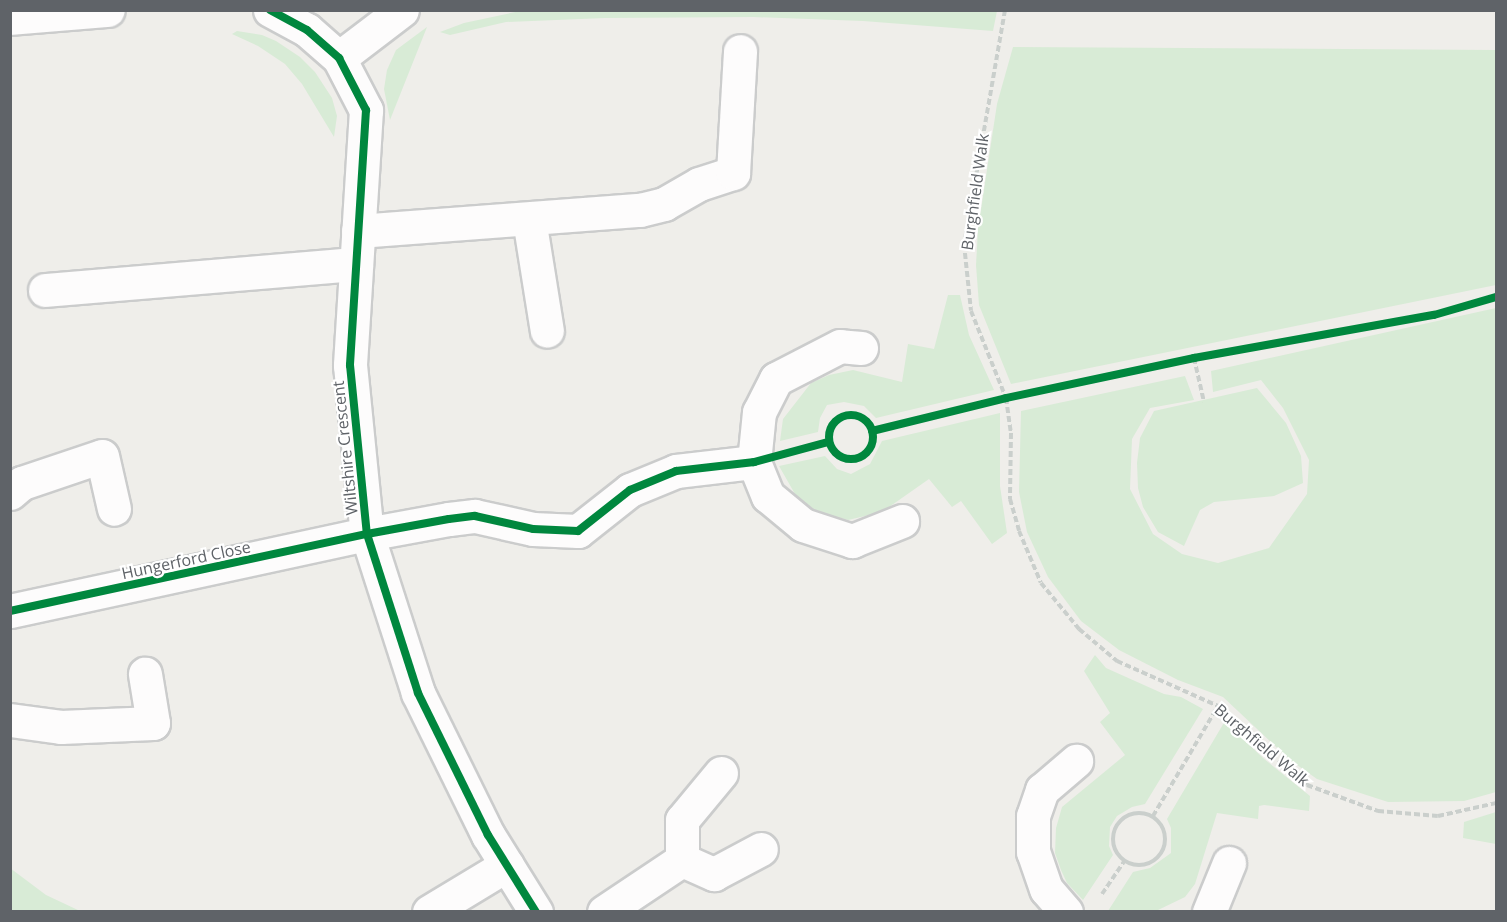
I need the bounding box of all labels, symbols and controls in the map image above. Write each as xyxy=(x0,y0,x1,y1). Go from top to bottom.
street label: Burghfield Walk xyxy=(957,132,993,252)
street label: Wiltshire Crescent xyxy=(328,380,362,516)
street label: Hungerford Close xyxy=(120,537,252,583)
street label: Burghfield Walk xyxy=(1211,700,1313,790)

